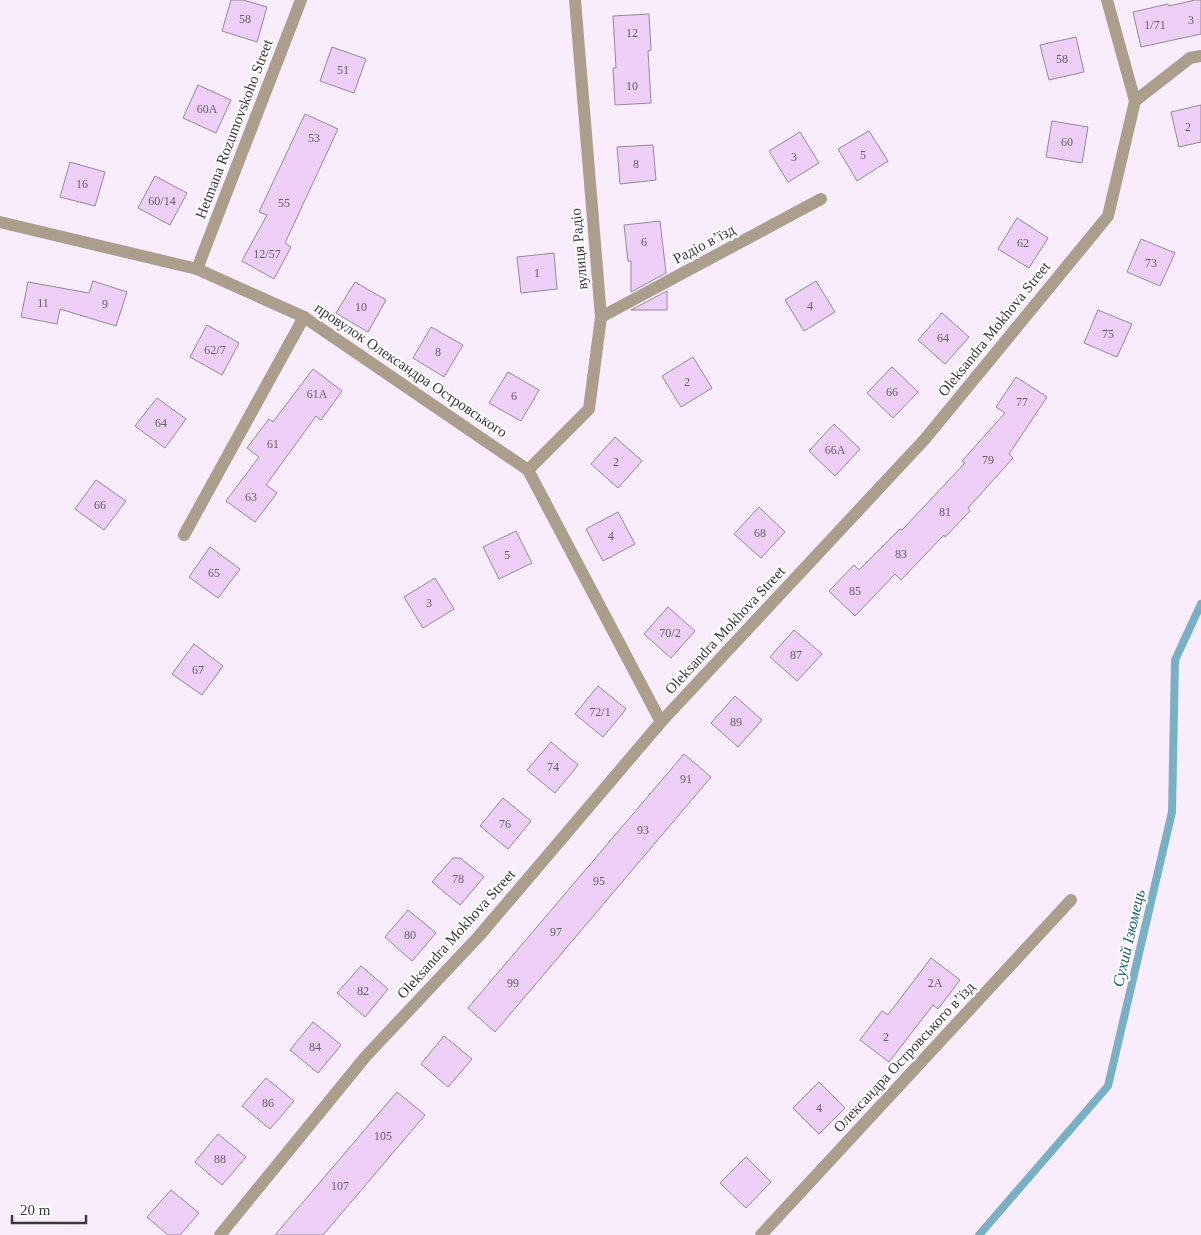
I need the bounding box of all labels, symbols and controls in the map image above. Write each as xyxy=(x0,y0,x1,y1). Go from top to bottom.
house number: 58 xyxy=(239,12,251,26)
house number: 3 xyxy=(1188,13,1194,27)
house number: 1/71 xyxy=(1144,18,1166,32)
house number: 12 xyxy=(626,26,638,40)
street label: Hetmana Rozumovskoho Street xyxy=(192,36,276,221)
house number: 58 xyxy=(1056,52,1068,66)
house number: 51 xyxy=(337,63,349,77)
house number: 10 xyxy=(626,79,638,93)
house number: 60А xyxy=(197,102,218,116)
house number: 2 xyxy=(1185,120,1191,134)
house number: 53 xyxy=(308,131,320,145)
house number: 60 xyxy=(1061,135,1073,149)
house number: 5 xyxy=(860,148,866,162)
house number: 3 xyxy=(791,150,797,164)
house number: 8 xyxy=(633,157,639,171)
house number: 16 xyxy=(76,177,88,191)
house number: 60/14 xyxy=(148,194,176,208)
house number: 55 xyxy=(278,196,290,210)
street label: вулиця Радіо xyxy=(567,208,591,290)
street label: Радіо в’їзд xyxy=(670,221,738,267)
house number: 6 xyxy=(641,235,647,249)
house number: 62 xyxy=(1017,236,1029,250)
house number: 12/57 xyxy=(253,247,281,261)
house number: 73 xyxy=(1145,256,1157,270)
street label: Oleksandra Mokhova Street xyxy=(935,258,1054,399)
house number: 1 xyxy=(534,266,540,280)
house number: 11 xyxy=(37,296,49,310)
house number: 9 xyxy=(102,297,108,311)
street label: провулок Олександра Островського xyxy=(312,299,510,441)
house number: 4 xyxy=(807,299,813,313)
house number: 10 xyxy=(355,300,367,314)
house number: 75 xyxy=(1102,327,1114,341)
house number: 64 xyxy=(937,331,949,345)
house number: 62/7 xyxy=(204,343,226,357)
house number: 8 xyxy=(435,345,441,359)
house number: 2 xyxy=(684,375,690,389)
house number: 66 xyxy=(886,385,898,399)
house number: 61А xyxy=(307,387,328,401)
house number: 6 xyxy=(511,389,517,403)
house number: 77 xyxy=(1016,395,1028,409)
house number: 64 xyxy=(155,416,167,430)
house number: 61 xyxy=(267,437,279,451)
house number: 66А xyxy=(825,443,846,457)
house number: 79 xyxy=(982,453,994,467)
house number: 2 xyxy=(613,455,619,469)
house number: 63 xyxy=(245,490,257,504)
house number: 66 xyxy=(94,498,106,512)
house number: 81 xyxy=(939,505,951,519)
house number: 68 xyxy=(754,526,766,540)
house number: 4 xyxy=(608,529,614,543)
house number: 83 xyxy=(895,547,907,561)
house number: 5 xyxy=(504,548,510,562)
street label: Oleksandra Mokhova Street xyxy=(662,562,789,697)
house number: 65 xyxy=(208,566,220,580)
house number: 85 xyxy=(849,584,861,598)
house number: 3 xyxy=(426,596,432,610)
house number: 70/2 xyxy=(659,626,681,640)
house number: 87 xyxy=(790,648,802,662)
house number: 67 xyxy=(192,663,204,677)
house number: 72/1 xyxy=(589,705,611,719)
house number: 89 xyxy=(730,715,742,729)
house number: 74 xyxy=(547,760,559,774)
house number: 91 xyxy=(680,772,692,786)
house number: 76 xyxy=(499,817,511,831)
house number: 93 xyxy=(637,823,649,837)
street label: Oleksandra Mokhova Street xyxy=(394,865,519,1002)
house number: 78 xyxy=(452,872,464,886)
house number: 95 xyxy=(593,874,605,888)
water label: Сухий Ізюмець xyxy=(1109,888,1149,989)
house number: 97 xyxy=(550,925,562,939)
house number: 80 xyxy=(404,928,416,942)
house number: 99 xyxy=(507,976,519,990)
house number: 2А xyxy=(928,976,943,990)
street label: Олександра Островського в’їзд xyxy=(830,978,978,1135)
house number: 82 xyxy=(357,984,369,998)
house number: 2 xyxy=(883,1030,889,1044)
house number: 84 xyxy=(309,1040,321,1054)
house number: 86 xyxy=(262,1096,274,1110)
house number: 4 xyxy=(816,1101,822,1115)
house number: 105 xyxy=(374,1129,392,1143)
house number: 88 xyxy=(214,1152,226,1166)
house number: 107 xyxy=(331,1179,349,1193)
scale bar xyxy=(12,1192,86,1224)
text: 20 m xyxy=(20,1202,51,1218)

